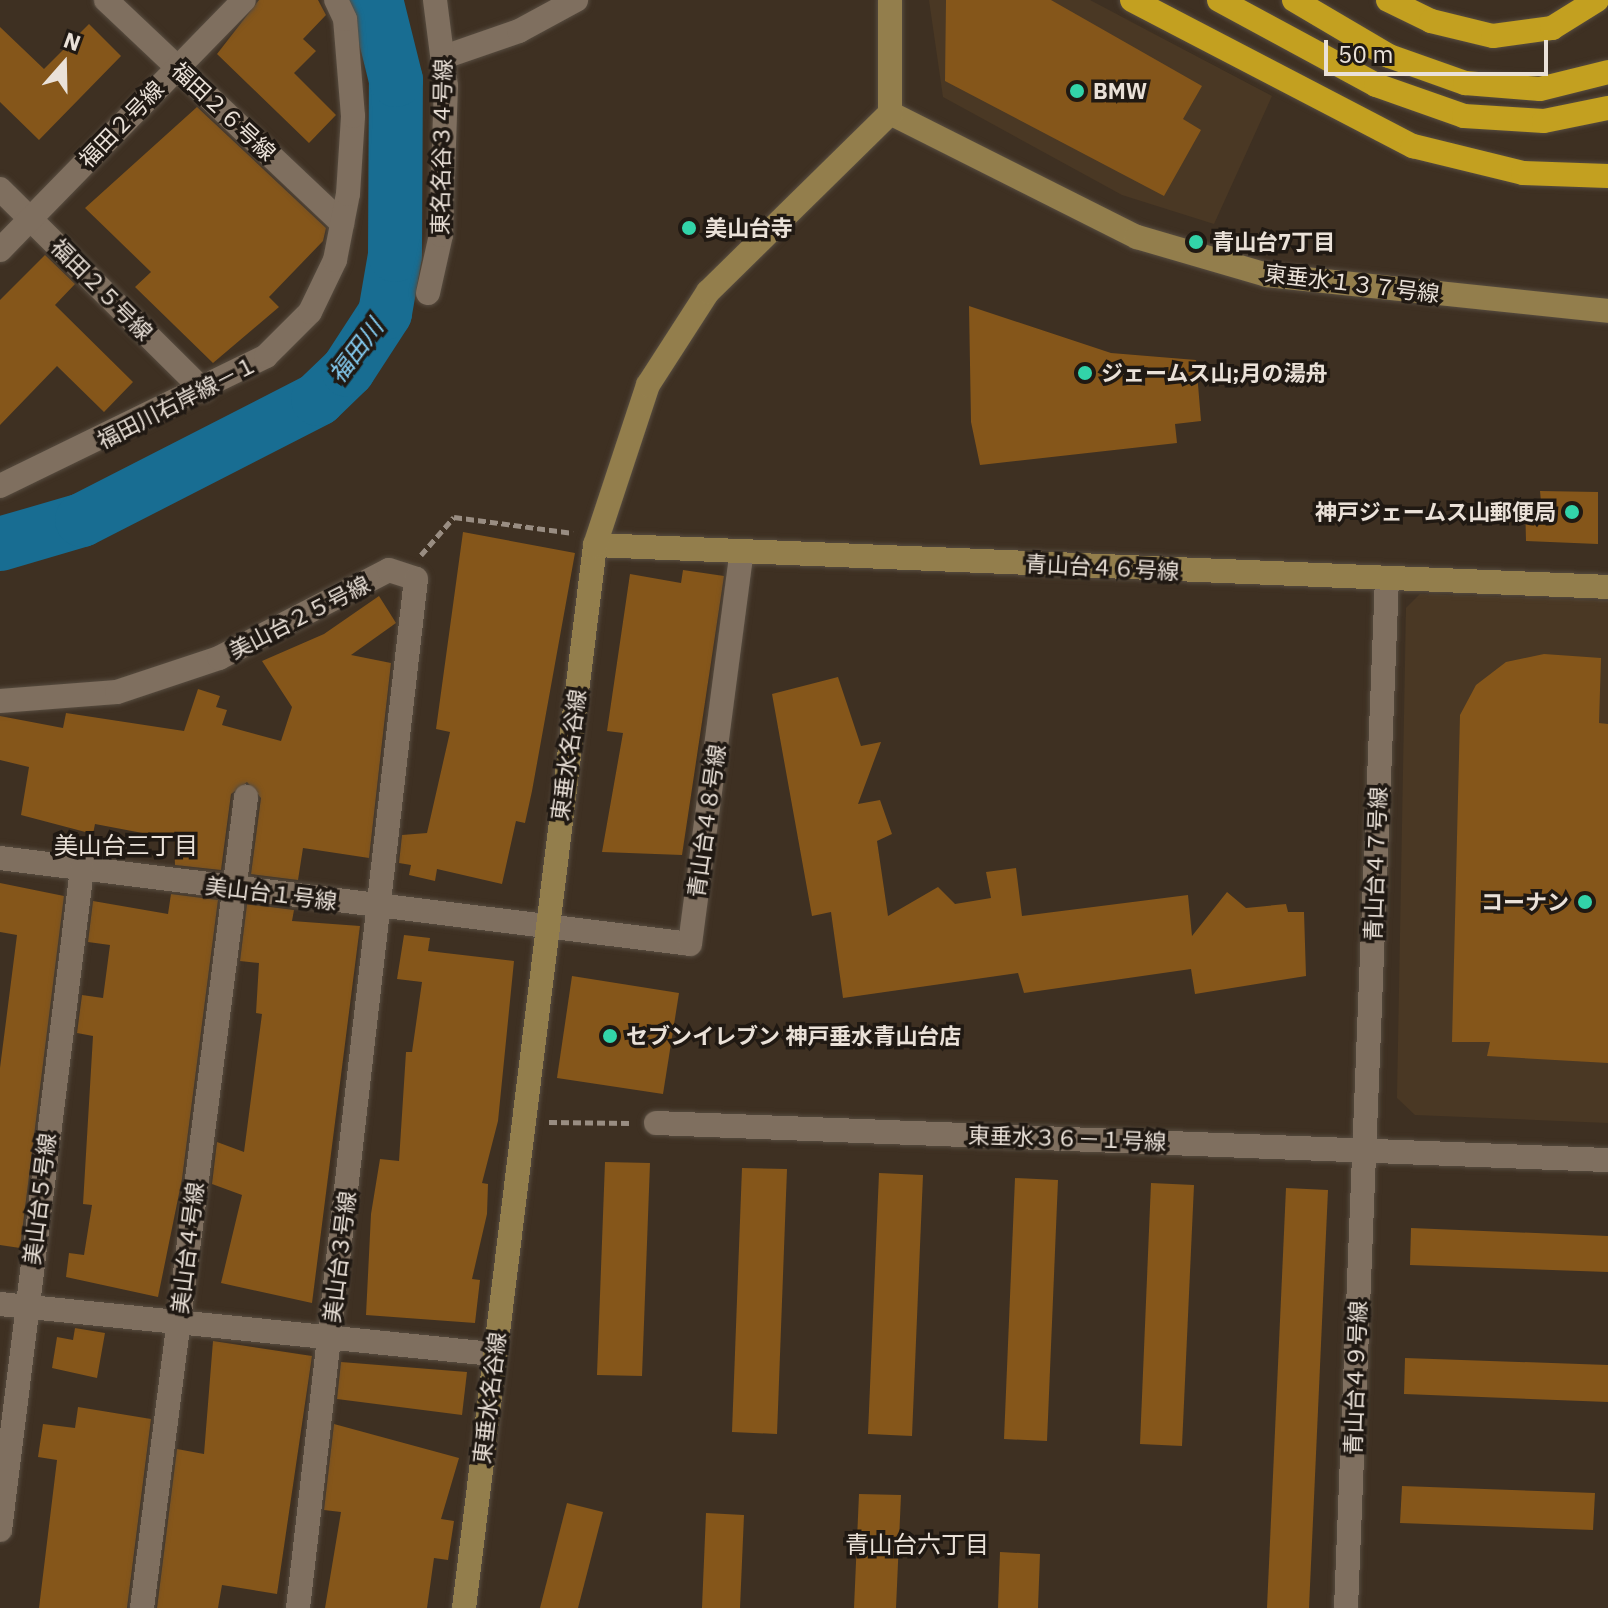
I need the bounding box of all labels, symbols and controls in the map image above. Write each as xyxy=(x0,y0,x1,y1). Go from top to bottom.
north arrow xyxy=(24,24,104,104)
scale bar xyxy=(1328,24,1552,74)
text: N xyxy=(60,25,85,57)
text: 50 m xyxy=(1338,38,1393,70)
street label: 福田２６号線 xyxy=(167,56,281,166)
street label: 東名名谷３４号線 xyxy=(426,59,456,235)
street label: 福田２号線 xyxy=(73,75,169,173)
place label: BMW xyxy=(1093,78,1147,104)
marker: BMW xyxy=(1068,82,1086,100)
place label: 美山台寺 xyxy=(705,215,793,241)
marker: 美山台寺 xyxy=(680,219,698,237)
place label: 青山台7丁目 xyxy=(1212,229,1335,255)
street label: 福田２５号線 xyxy=(46,233,158,345)
marker: 青山台7丁目 xyxy=(1187,233,1205,251)
street label: 東垂水１３７号線 xyxy=(1263,259,1441,307)
water label: 福田川 xyxy=(323,314,389,388)
street label: 福田川右岸線－１ xyxy=(93,350,261,454)
place label: ジェームス山;月の湯舟 xyxy=(1101,360,1328,386)
marker: ジェームス山;月の湯舟 xyxy=(1076,364,1094,382)
place label: 神戸ジェームス山郵便局 xyxy=(1314,499,1556,525)
marker: 神戸ジェームス山郵便局 xyxy=(1563,503,1581,521)
street label: 青山台４６号線 xyxy=(1024,550,1180,584)
street label: 美山台２５号線 xyxy=(224,570,374,664)
street label: 東垂水名谷線 xyxy=(546,688,590,822)
street label: 青山台４８号線 xyxy=(682,743,730,899)
street label: 青山台４７号線 xyxy=(1359,787,1391,941)
district label: 美山台三丁目 xyxy=(54,832,198,860)
street label: 美山台１号線 xyxy=(204,872,338,914)
place label: コーナン xyxy=(1481,889,1569,915)
marker: コーナン xyxy=(1576,893,1594,911)
place label: セブンイレブン 神戸垂水青山台店 xyxy=(626,1023,961,1049)
marker: セブンイレブン 神戸垂水青山台店 xyxy=(601,1027,619,1045)
street label: 東垂水３６－１号線 xyxy=(968,1121,1166,1155)
street label: 美山台５号線 xyxy=(18,1132,60,1266)
street label: 美山台４号線 xyxy=(166,1181,208,1315)
street label: 美山台３号線 xyxy=(318,1190,360,1324)
street label: 青山台４９号線 xyxy=(1339,1301,1371,1455)
street label: 東垂水名谷線 xyxy=(468,1331,510,1465)
district label: 青山台六丁目 xyxy=(845,1531,989,1559)

